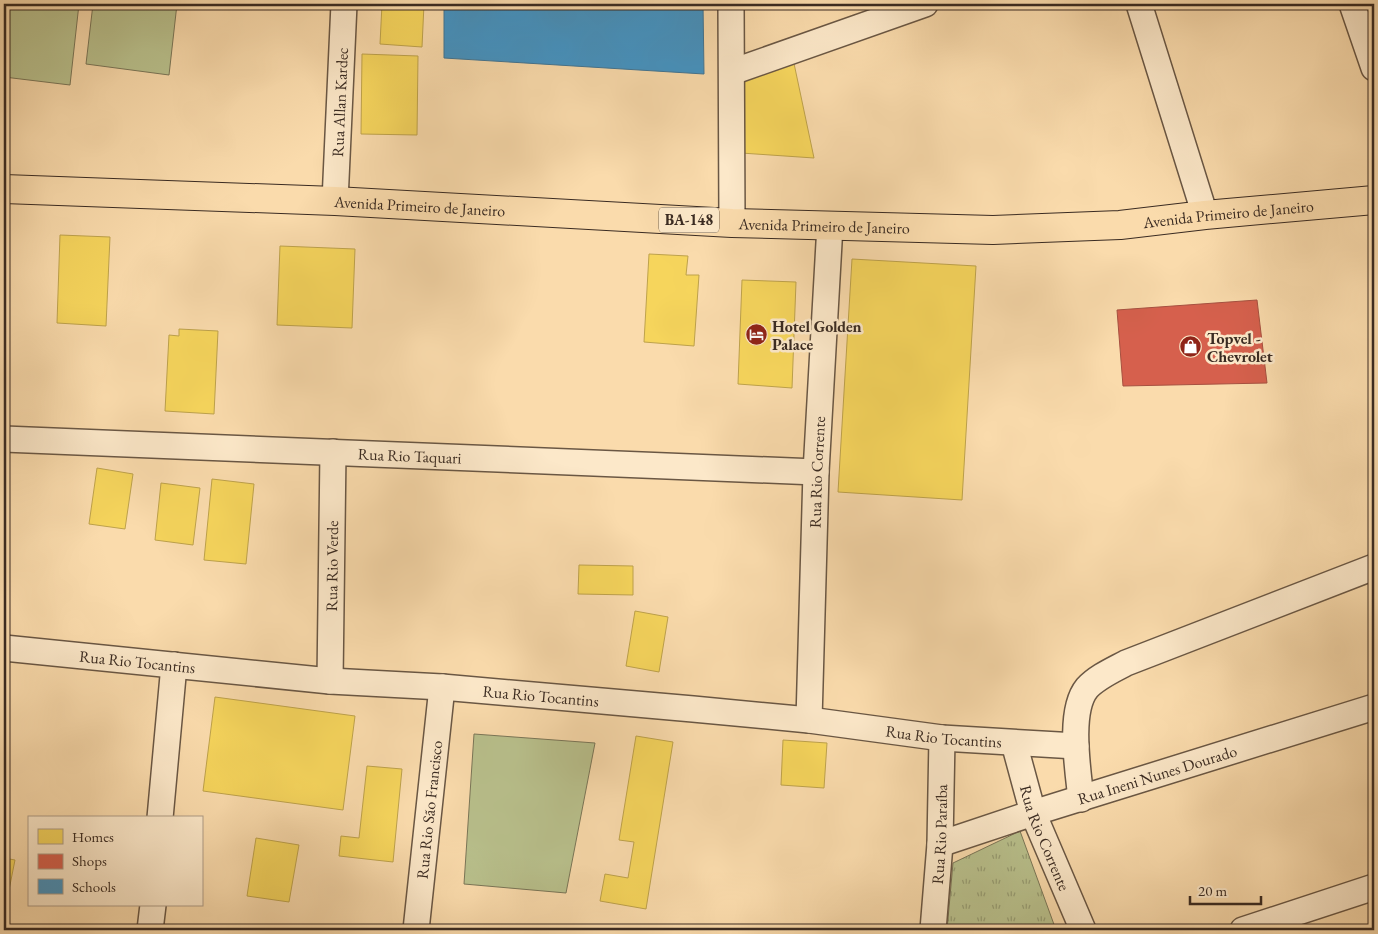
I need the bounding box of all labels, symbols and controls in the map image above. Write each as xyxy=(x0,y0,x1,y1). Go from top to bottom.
street label: Rua Allan Kardec xyxy=(327,47,353,157)
street label: Avenida Primeiro de Janeiro xyxy=(332,191,506,221)
street label: Avenida Primeiro de Janeiro xyxy=(1141,195,1315,233)
road number: BA-148 xyxy=(659,208,719,232)
street label: Avenida Primeiro de Janeiro xyxy=(737,213,910,239)
place label: Hotel Golden Palace xyxy=(772,316,862,355)
hotel icon: Hotel Golden Palace xyxy=(744,323,768,347)
place label: Topvel - Chevrolet xyxy=(1207,328,1273,367)
shop icon: Topvel - Chevrolet xyxy=(1179,335,1203,359)
street label: Rua Rio Corrente xyxy=(804,416,830,528)
street label: Rua Rio Taquari xyxy=(357,443,462,469)
street label: Rua Rio Verde xyxy=(321,520,343,612)
street label: Rua Rio Tocantins xyxy=(78,646,196,678)
street label: Rua Rio Tocantins xyxy=(482,681,600,712)
street label: Rua Rio Tocantins xyxy=(884,720,1002,753)
street label: Rua Rio São Francisco xyxy=(412,739,447,880)
street label: Rua Ineni Nunes Dourado xyxy=(1075,740,1240,810)
street label: Rua Rio Paraíba xyxy=(927,783,952,885)
street label: Rua Rio Corrente xyxy=(1015,783,1075,894)
legend xyxy=(28,816,202,906)
text: Homes xyxy=(72,827,114,846)
text: Shops xyxy=(72,851,107,870)
scale bar xyxy=(1190,874,1262,906)
text: Schools xyxy=(72,877,116,896)
text: 20 m xyxy=(1198,881,1227,900)

